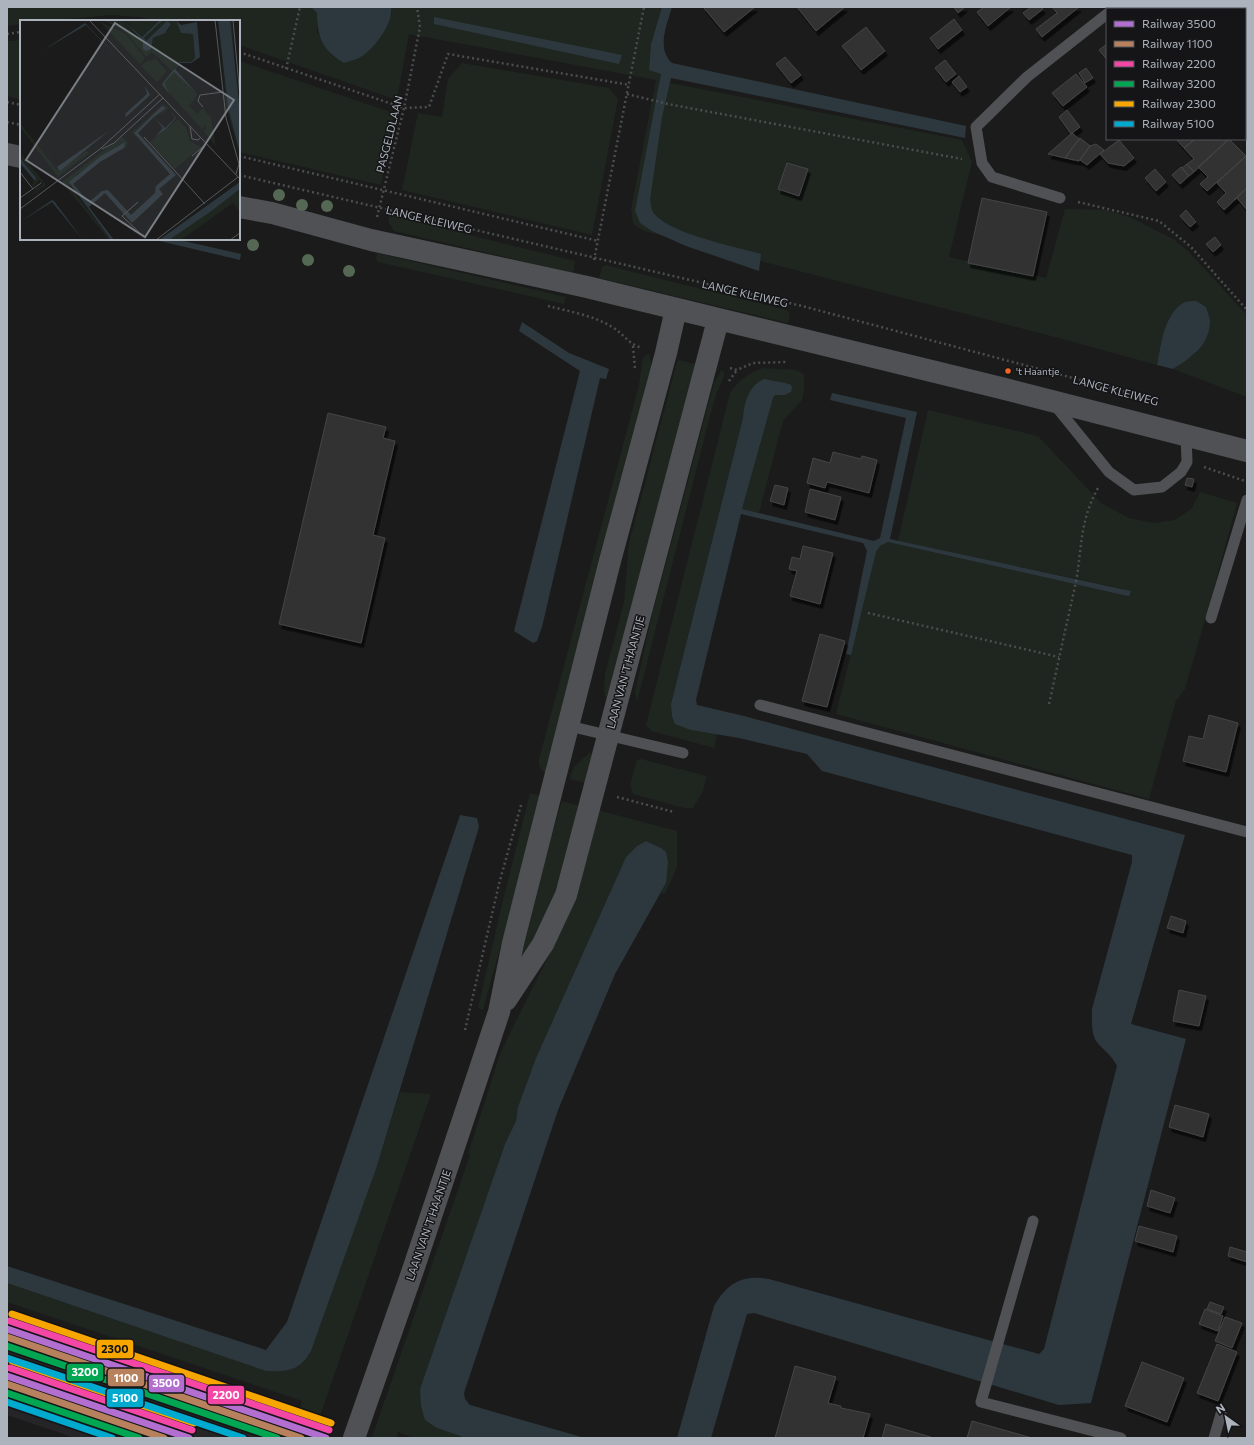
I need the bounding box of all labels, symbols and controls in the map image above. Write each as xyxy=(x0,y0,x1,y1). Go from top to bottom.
legend xyxy=(1106,8,1246,140)
text: Railway 3500 xyxy=(1142,16,1216,30)
inset map xyxy=(20,20,240,240)
text: Railway 1100 xyxy=(1142,36,1213,50)
text: Railway 2200 xyxy=(1142,56,1216,70)
text: Railway 3200 xyxy=(1142,76,1216,90)
street label: PASGELDLAAN xyxy=(373,94,405,174)
text: Railway 2300 xyxy=(1142,96,1216,110)
text: Railway 5100 xyxy=(1142,116,1214,130)
street label: LANGE KLEIWEG xyxy=(385,203,473,235)
street label: LANGE KLEIWEG xyxy=(701,277,789,309)
place label: 't Haantje xyxy=(1016,365,1060,377)
marker: 't Haantje xyxy=(1003,366,1013,376)
street label: LANGE KLEIWEG xyxy=(1072,372,1160,408)
street label: LAAN VAN 'T HAANTJE xyxy=(604,614,647,730)
street label: LAAN VAN 'T HAANTJE xyxy=(403,1168,454,1283)
line badge: 2300 xyxy=(96,1339,134,1359)
text: 2300 xyxy=(101,1342,129,1355)
line badge: 3200 xyxy=(66,1363,104,1382)
text: 3200 xyxy=(71,1365,99,1378)
line badge: 1100 xyxy=(107,1368,145,1387)
text: 1100 xyxy=(114,1371,138,1384)
line badge: 3500 xyxy=(148,1374,185,1393)
text: 3500 xyxy=(152,1376,180,1389)
line badge: 2200 xyxy=(207,1385,245,1405)
line badge: 5100 xyxy=(106,1388,144,1408)
text: 2200 xyxy=(212,1388,240,1401)
text: 5100 xyxy=(112,1391,138,1404)
north arrow xyxy=(1206,1397,1246,1437)
text: N xyxy=(1213,1400,1227,1416)

